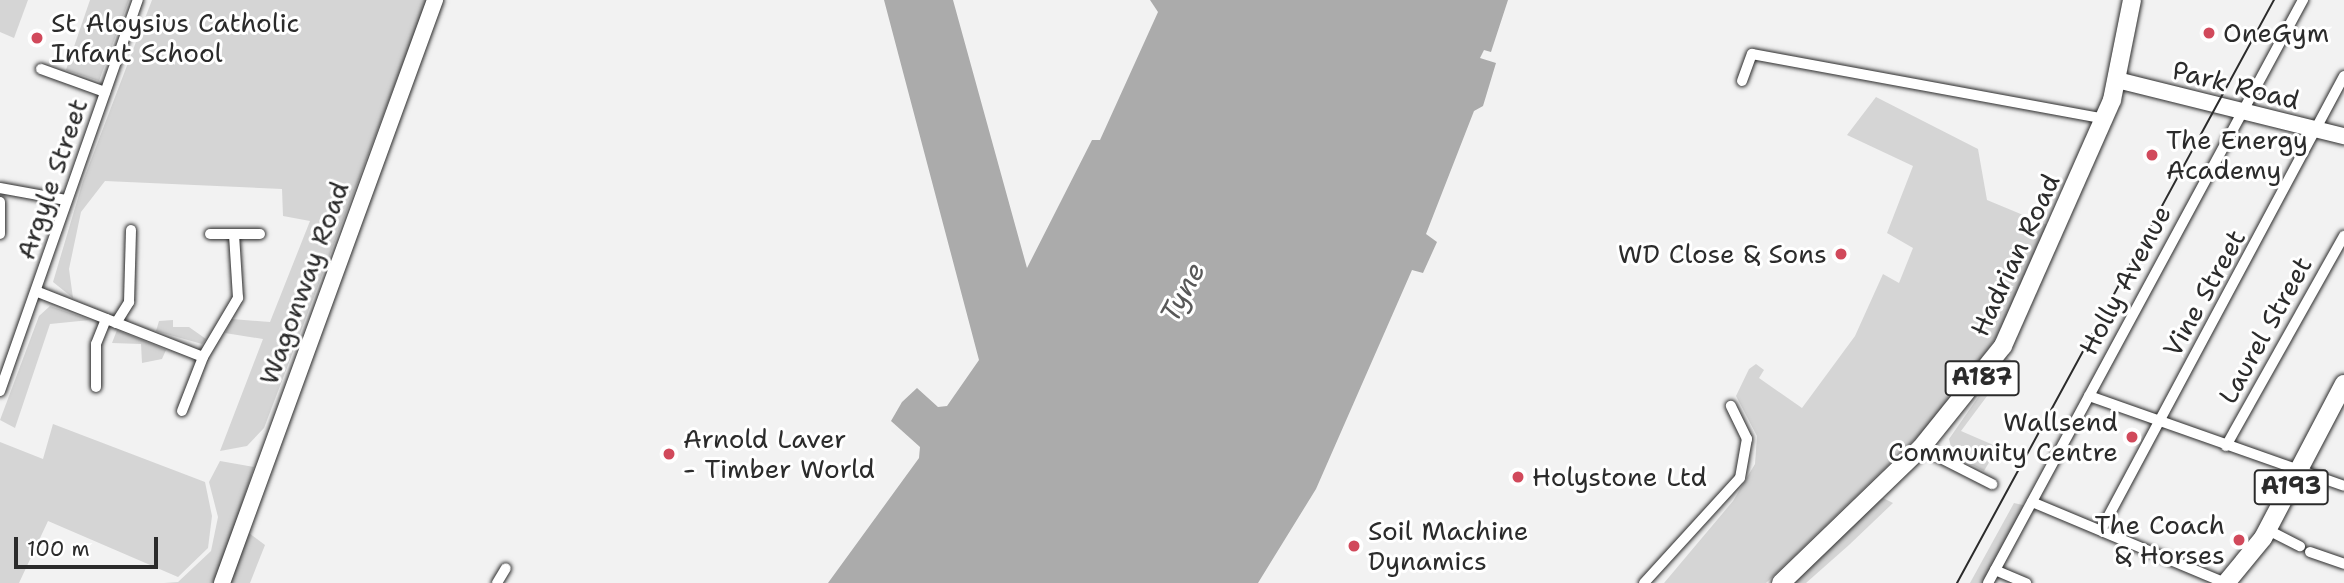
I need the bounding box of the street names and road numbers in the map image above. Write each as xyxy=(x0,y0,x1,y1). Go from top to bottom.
street label: Park Road xyxy=(2169,54,2303,116)
street label: Argyle Street xyxy=(10,95,94,263)
street label: Hadrian Road xyxy=(1964,169,2066,341)
street label: Wagonway Road xyxy=(253,177,355,389)
street label: Holly Avenue xyxy=(2073,200,2177,360)
street label: Vine Street xyxy=(2156,224,2252,362)
street label: Laurel Street xyxy=(2212,251,2318,409)
road number: A187 xyxy=(1944,358,2021,398)
road number: A193 xyxy=(2252,466,2330,508)

